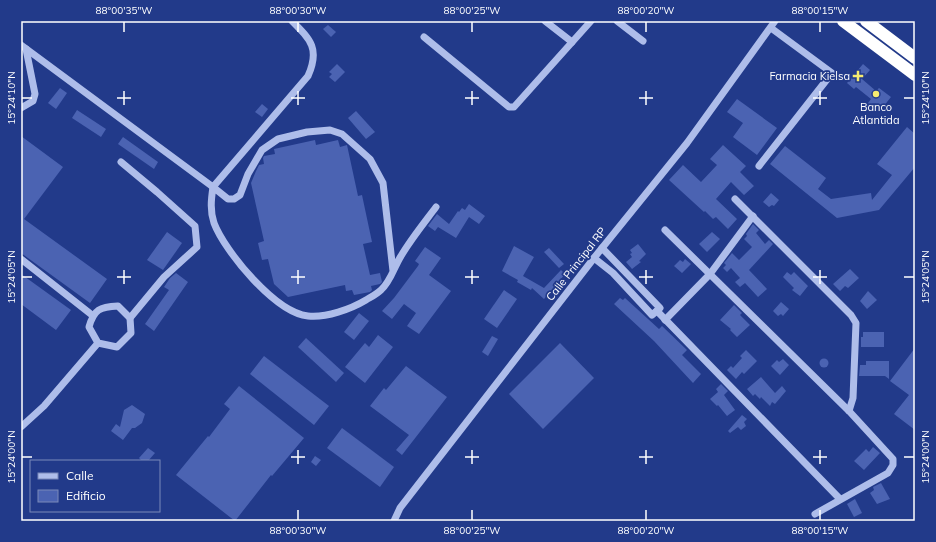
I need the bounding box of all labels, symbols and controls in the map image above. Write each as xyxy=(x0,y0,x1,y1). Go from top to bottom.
text: 88°00'35"W xyxy=(96,4,152,17)
text: 88°00'30"W xyxy=(270,4,326,17)
text: 88°00'25"W xyxy=(444,4,500,17)
text: 88°00'20"W xyxy=(618,4,674,17)
text: 88°00'15"W xyxy=(792,4,848,17)
place label: Farmacia Kielsa xyxy=(769,69,850,83)
text: 15°24'10"N xyxy=(5,71,18,125)
marker: Farmacia Kielsa xyxy=(853,71,863,81)
text: 15°24'10"N xyxy=(919,71,932,125)
marker: Banco Atlantida xyxy=(871,89,881,99)
place label: Banco Atlantida xyxy=(852,100,900,127)
street label: Calle Principal RP xyxy=(543,224,609,304)
text: 15°24'05"N xyxy=(5,250,18,304)
text: 15°24'05"N xyxy=(919,250,932,304)
text: 15°24'00"N xyxy=(5,430,18,484)
text: 15°24'00"N xyxy=(919,430,932,484)
legend xyxy=(30,460,160,512)
text: Calle xyxy=(66,468,93,483)
text: Edificio xyxy=(66,488,106,503)
text: 88°00'30"W xyxy=(270,524,326,537)
text: 88°00'25"W xyxy=(444,524,500,537)
text: 88°00'20"W xyxy=(618,524,674,537)
text: 88°00'15"W xyxy=(792,524,848,537)

